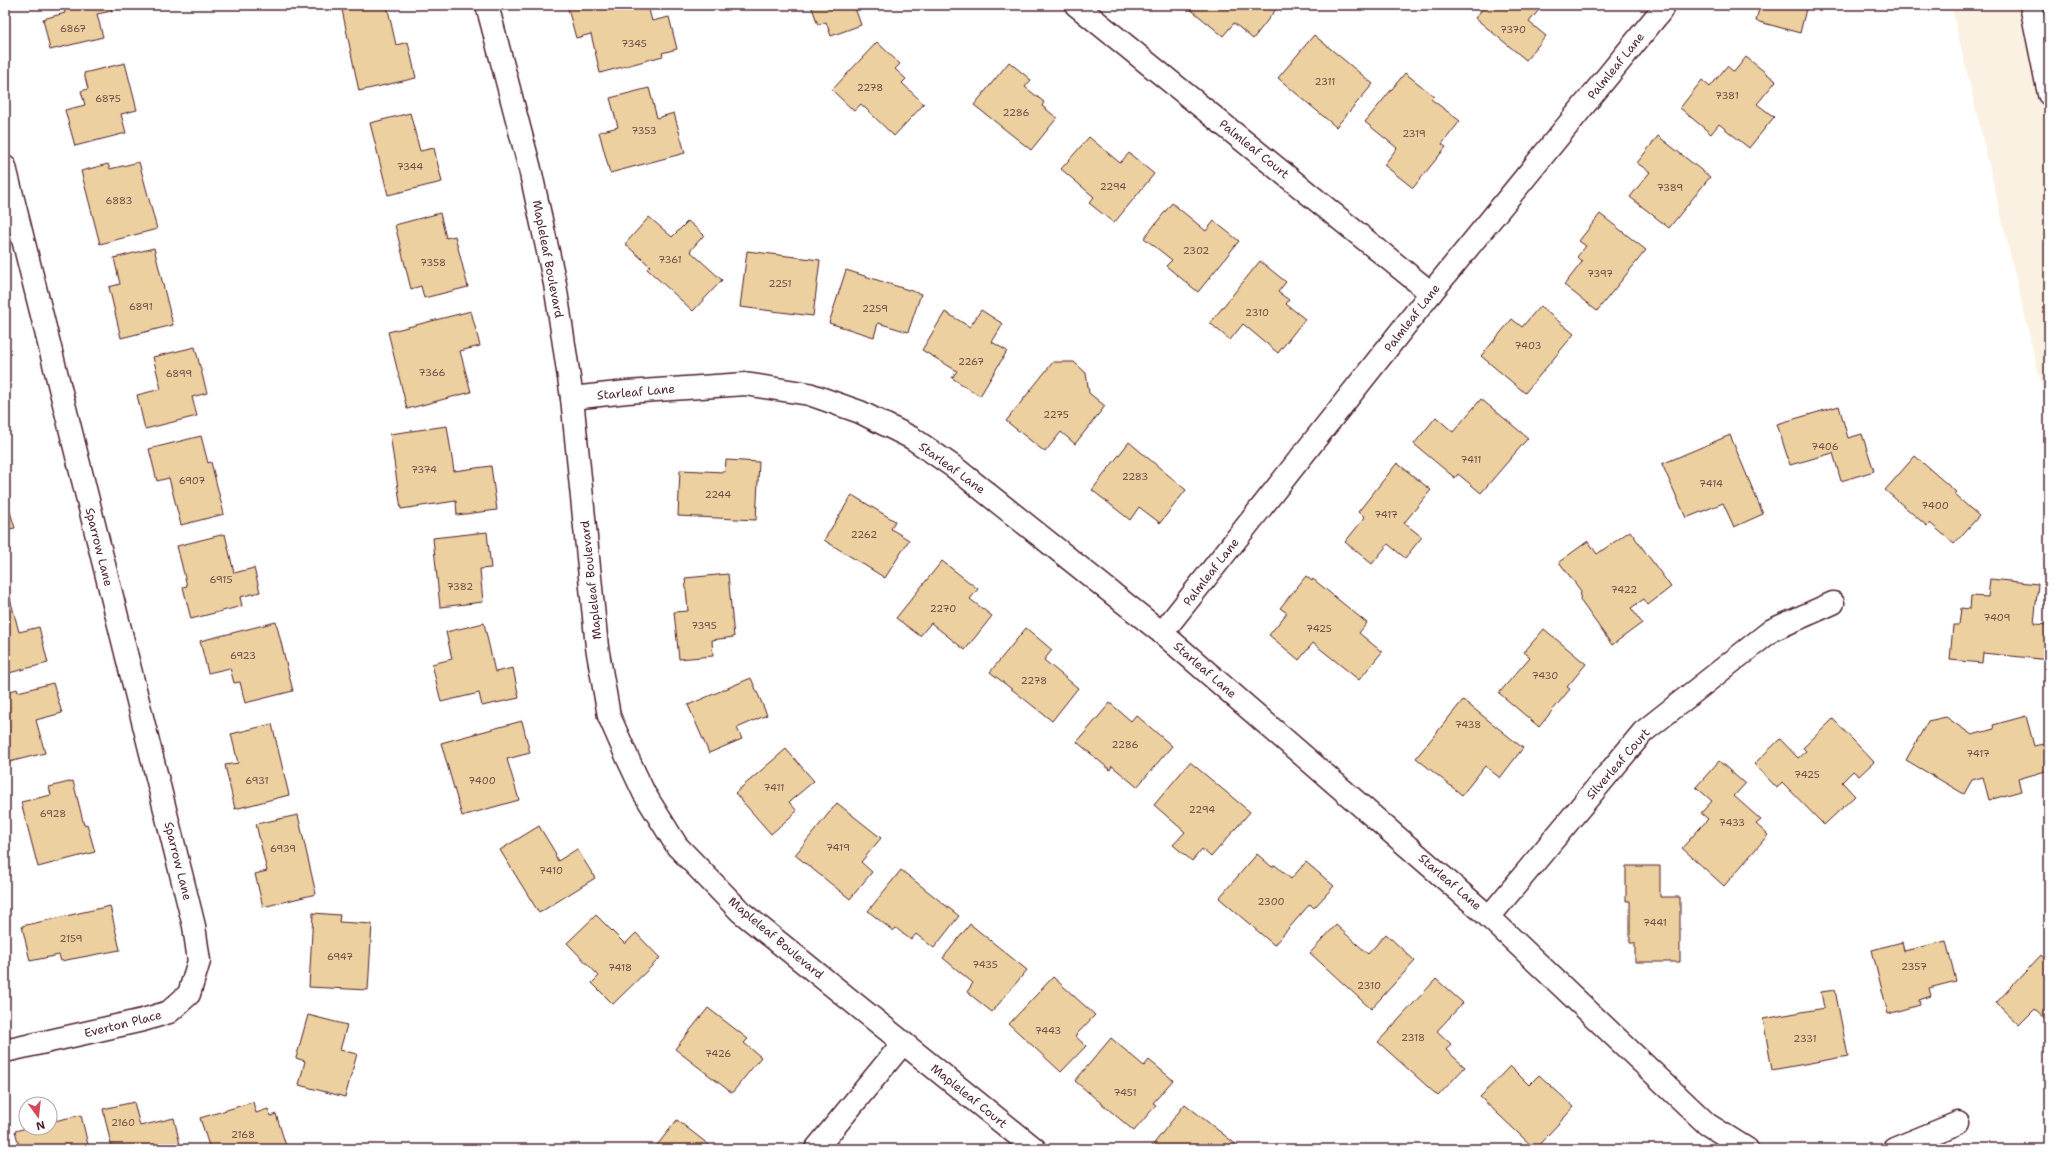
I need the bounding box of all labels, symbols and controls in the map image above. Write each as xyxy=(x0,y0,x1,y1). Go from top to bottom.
house number: 6867 xyxy=(60,22,86,35)
house number: 7370 xyxy=(1500,23,1526,36)
street label: Palmleaf Lane xyxy=(1584,29,1648,103)
house number: 7345 xyxy=(621,37,647,50)
house number: 2311 xyxy=(1315,75,1335,88)
house number: 2278 xyxy=(857,81,883,94)
house number: 7381 xyxy=(1715,89,1739,102)
house number: 6875 xyxy=(95,92,121,105)
house number: 2286 xyxy=(1003,106,1029,119)
street label: Palmleaf Court xyxy=(1216,116,1292,182)
house number: 7353 xyxy=(631,124,657,137)
house number: 2319 xyxy=(1402,127,1426,140)
house number: 7344 xyxy=(397,160,423,173)
house number: 2294 xyxy=(1100,180,1126,193)
house number: 7389 xyxy=(1657,181,1683,194)
house number: 6883 xyxy=(106,194,132,207)
street label: Mapleleaf Boulevard xyxy=(529,199,567,320)
house number: 2302 xyxy=(1183,244,1209,257)
house number: 7361 xyxy=(658,253,682,266)
house number: 7358 xyxy=(420,256,446,269)
house number: 7397 xyxy=(1587,267,1613,280)
house number: 2251 xyxy=(768,277,792,290)
street label: Palmleaf Lane xyxy=(1381,281,1444,355)
house number: 6891 xyxy=(129,300,153,313)
house number: 2259 xyxy=(862,302,888,315)
house number: 2310 xyxy=(1245,306,1269,319)
house number: 7403 xyxy=(1515,339,1541,352)
house number: 2267 xyxy=(958,355,984,368)
house number: 7366 xyxy=(419,366,445,379)
house number: 6899 xyxy=(166,367,192,380)
street label: Starleaf Lane xyxy=(596,381,676,403)
house number: 2275 xyxy=(1043,408,1069,421)
street label: Starleaf Lane xyxy=(916,439,989,498)
house number: 7406 xyxy=(1811,440,1839,453)
house number: 7411 xyxy=(1460,453,1482,466)
house number: 7374 xyxy=(411,463,437,476)
house number: 2283 xyxy=(1122,470,1148,483)
house number: 6907 xyxy=(179,474,205,487)
house number: 7414 xyxy=(1699,477,1723,490)
house number: 2244 xyxy=(705,488,731,501)
house number: 7400 xyxy=(1921,499,1949,512)
street label: Sparrow Lane xyxy=(82,506,117,588)
house number: 7417 xyxy=(1374,508,1398,521)
street label: Mapleleaf Boulevard xyxy=(577,519,605,640)
house number: 2262 xyxy=(851,528,877,541)
street label: Palmleaf Lane xyxy=(1180,535,1243,609)
house number: 6915 xyxy=(209,573,233,586)
house number: 7382 xyxy=(447,580,473,593)
house number: 7422 xyxy=(1611,583,1637,596)
house number: 2270 xyxy=(930,602,956,615)
house number: 7409 xyxy=(1983,611,2011,624)
house number: 7395 xyxy=(691,619,717,632)
house number: 7425 xyxy=(1306,622,1332,635)
street label: Starleaf Lane xyxy=(1170,638,1240,702)
house number: 6923 xyxy=(230,649,256,662)
house number: 7430 xyxy=(1532,669,1558,682)
house number: 2278 xyxy=(1021,674,1047,687)
house number: 7438 xyxy=(1455,718,1481,731)
street label: Silverleaf Court xyxy=(1583,725,1653,803)
house number: 2286 xyxy=(1112,738,1138,751)
house number: 7417 xyxy=(1966,747,1990,760)
house number: 7425 xyxy=(1794,768,1820,781)
house number: 6931 xyxy=(245,774,269,787)
house number: 7400 xyxy=(468,774,496,787)
house number: 7411 xyxy=(763,781,785,794)
house number: 2294 xyxy=(1189,803,1215,816)
house number: 6928 xyxy=(40,807,66,820)
house number: 7433 xyxy=(1719,816,1745,829)
street label: Sparrow Lane xyxy=(161,820,196,902)
house number: 7419 xyxy=(826,841,850,854)
house number: 6939 xyxy=(270,842,296,855)
street label: Starleaf Lane xyxy=(1415,850,1485,914)
house number: 7410 xyxy=(539,864,563,877)
street label: Mapleleaf Boulevard xyxy=(725,893,827,983)
house number: 2300 xyxy=(1257,895,1285,908)
house number: 7441 xyxy=(1643,916,1667,929)
house number: 2159 xyxy=(59,932,83,945)
house number: 6947 xyxy=(327,950,353,963)
house number: 7435 xyxy=(972,958,998,971)
house number: 2357 xyxy=(1901,960,1927,973)
house number: 7418 xyxy=(608,961,632,974)
house number: 2310 xyxy=(1357,979,1381,992)
street label: Everton Place xyxy=(83,1007,164,1041)
house number: 7443 xyxy=(1035,1024,1061,1037)
house number: 2318 xyxy=(1401,1031,1425,1044)
house number: 2331 xyxy=(1793,1032,1817,1045)
house number: 7426 xyxy=(705,1047,731,1060)
street label: Mapleleaf Court xyxy=(928,1060,1010,1132)
house number: 7451 xyxy=(1113,1086,1137,1099)
north arrow xyxy=(18,1096,58,1136)
house number: 2160 xyxy=(111,1116,135,1129)
text: N xyxy=(34,1117,47,1134)
house number: 2168 xyxy=(231,1128,255,1141)

